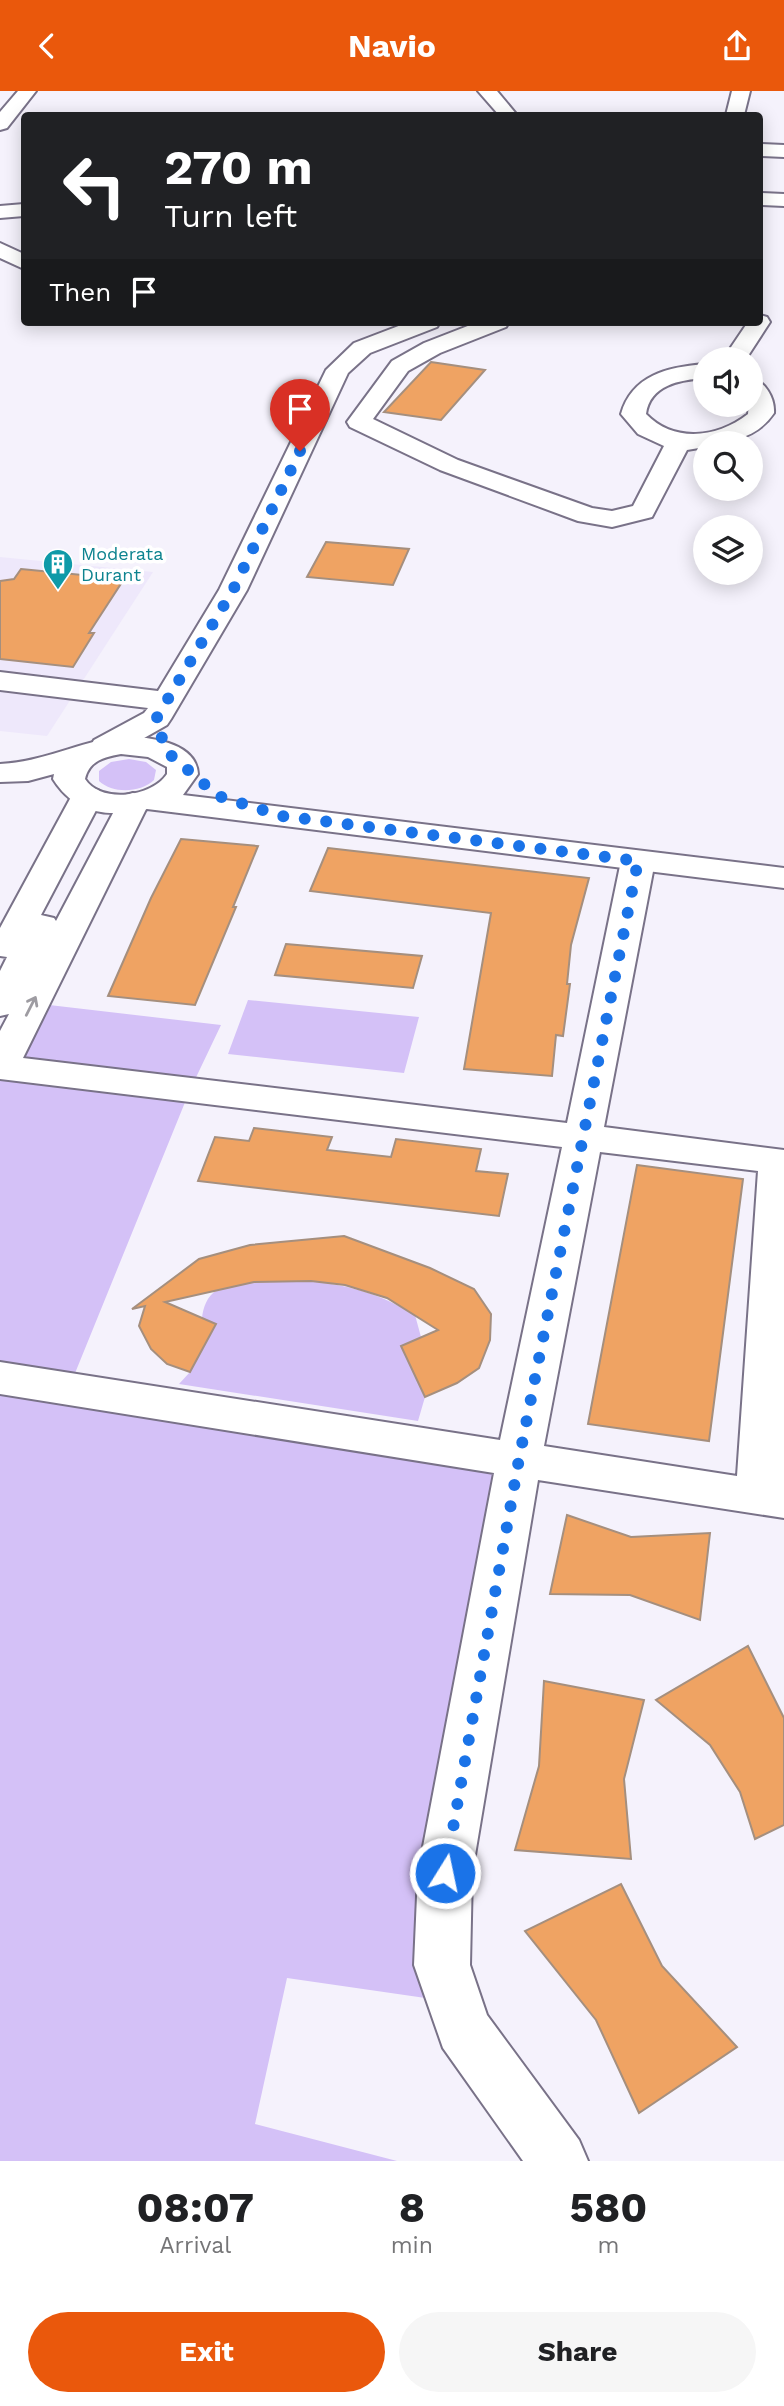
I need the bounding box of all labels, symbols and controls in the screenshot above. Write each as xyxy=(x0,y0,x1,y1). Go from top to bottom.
icon: back xyxy=(28,27,66,65)
text: Navio xyxy=(348,27,436,65)
icon: share xyxy=(718,27,756,65)
text: 270 m xyxy=(164,138,313,196)
icon: left xyxy=(49,140,140,231)
text: Turn left xyxy=(164,197,297,235)
icon: arrive xyxy=(125,273,163,311)
text: Then xyxy=(49,277,111,307)
map controls xyxy=(693,347,763,585)
button: sound xyxy=(693,347,763,417)
pin xyxy=(270,379,330,451)
icon: arrive xyxy=(281,390,319,428)
button: search xyxy=(693,431,763,501)
button: layers xyxy=(693,515,763,585)
place label: Moderata Durant xyxy=(81,543,163,585)
building icon: Moderata Durant xyxy=(41,547,75,591)
one-way arrow xyxy=(24,996,38,1017)
position arrow xyxy=(408,1836,482,1910)
text: 08:07 xyxy=(137,2183,254,2232)
text: 8 xyxy=(399,2183,425,2232)
text: 580 xyxy=(570,2183,647,2232)
text: Arrival xyxy=(159,2232,231,2259)
text: min xyxy=(391,2232,433,2259)
text: m xyxy=(598,2232,619,2259)
button: Exit xyxy=(28,2312,385,2392)
button: Share xyxy=(399,2312,756,2392)

